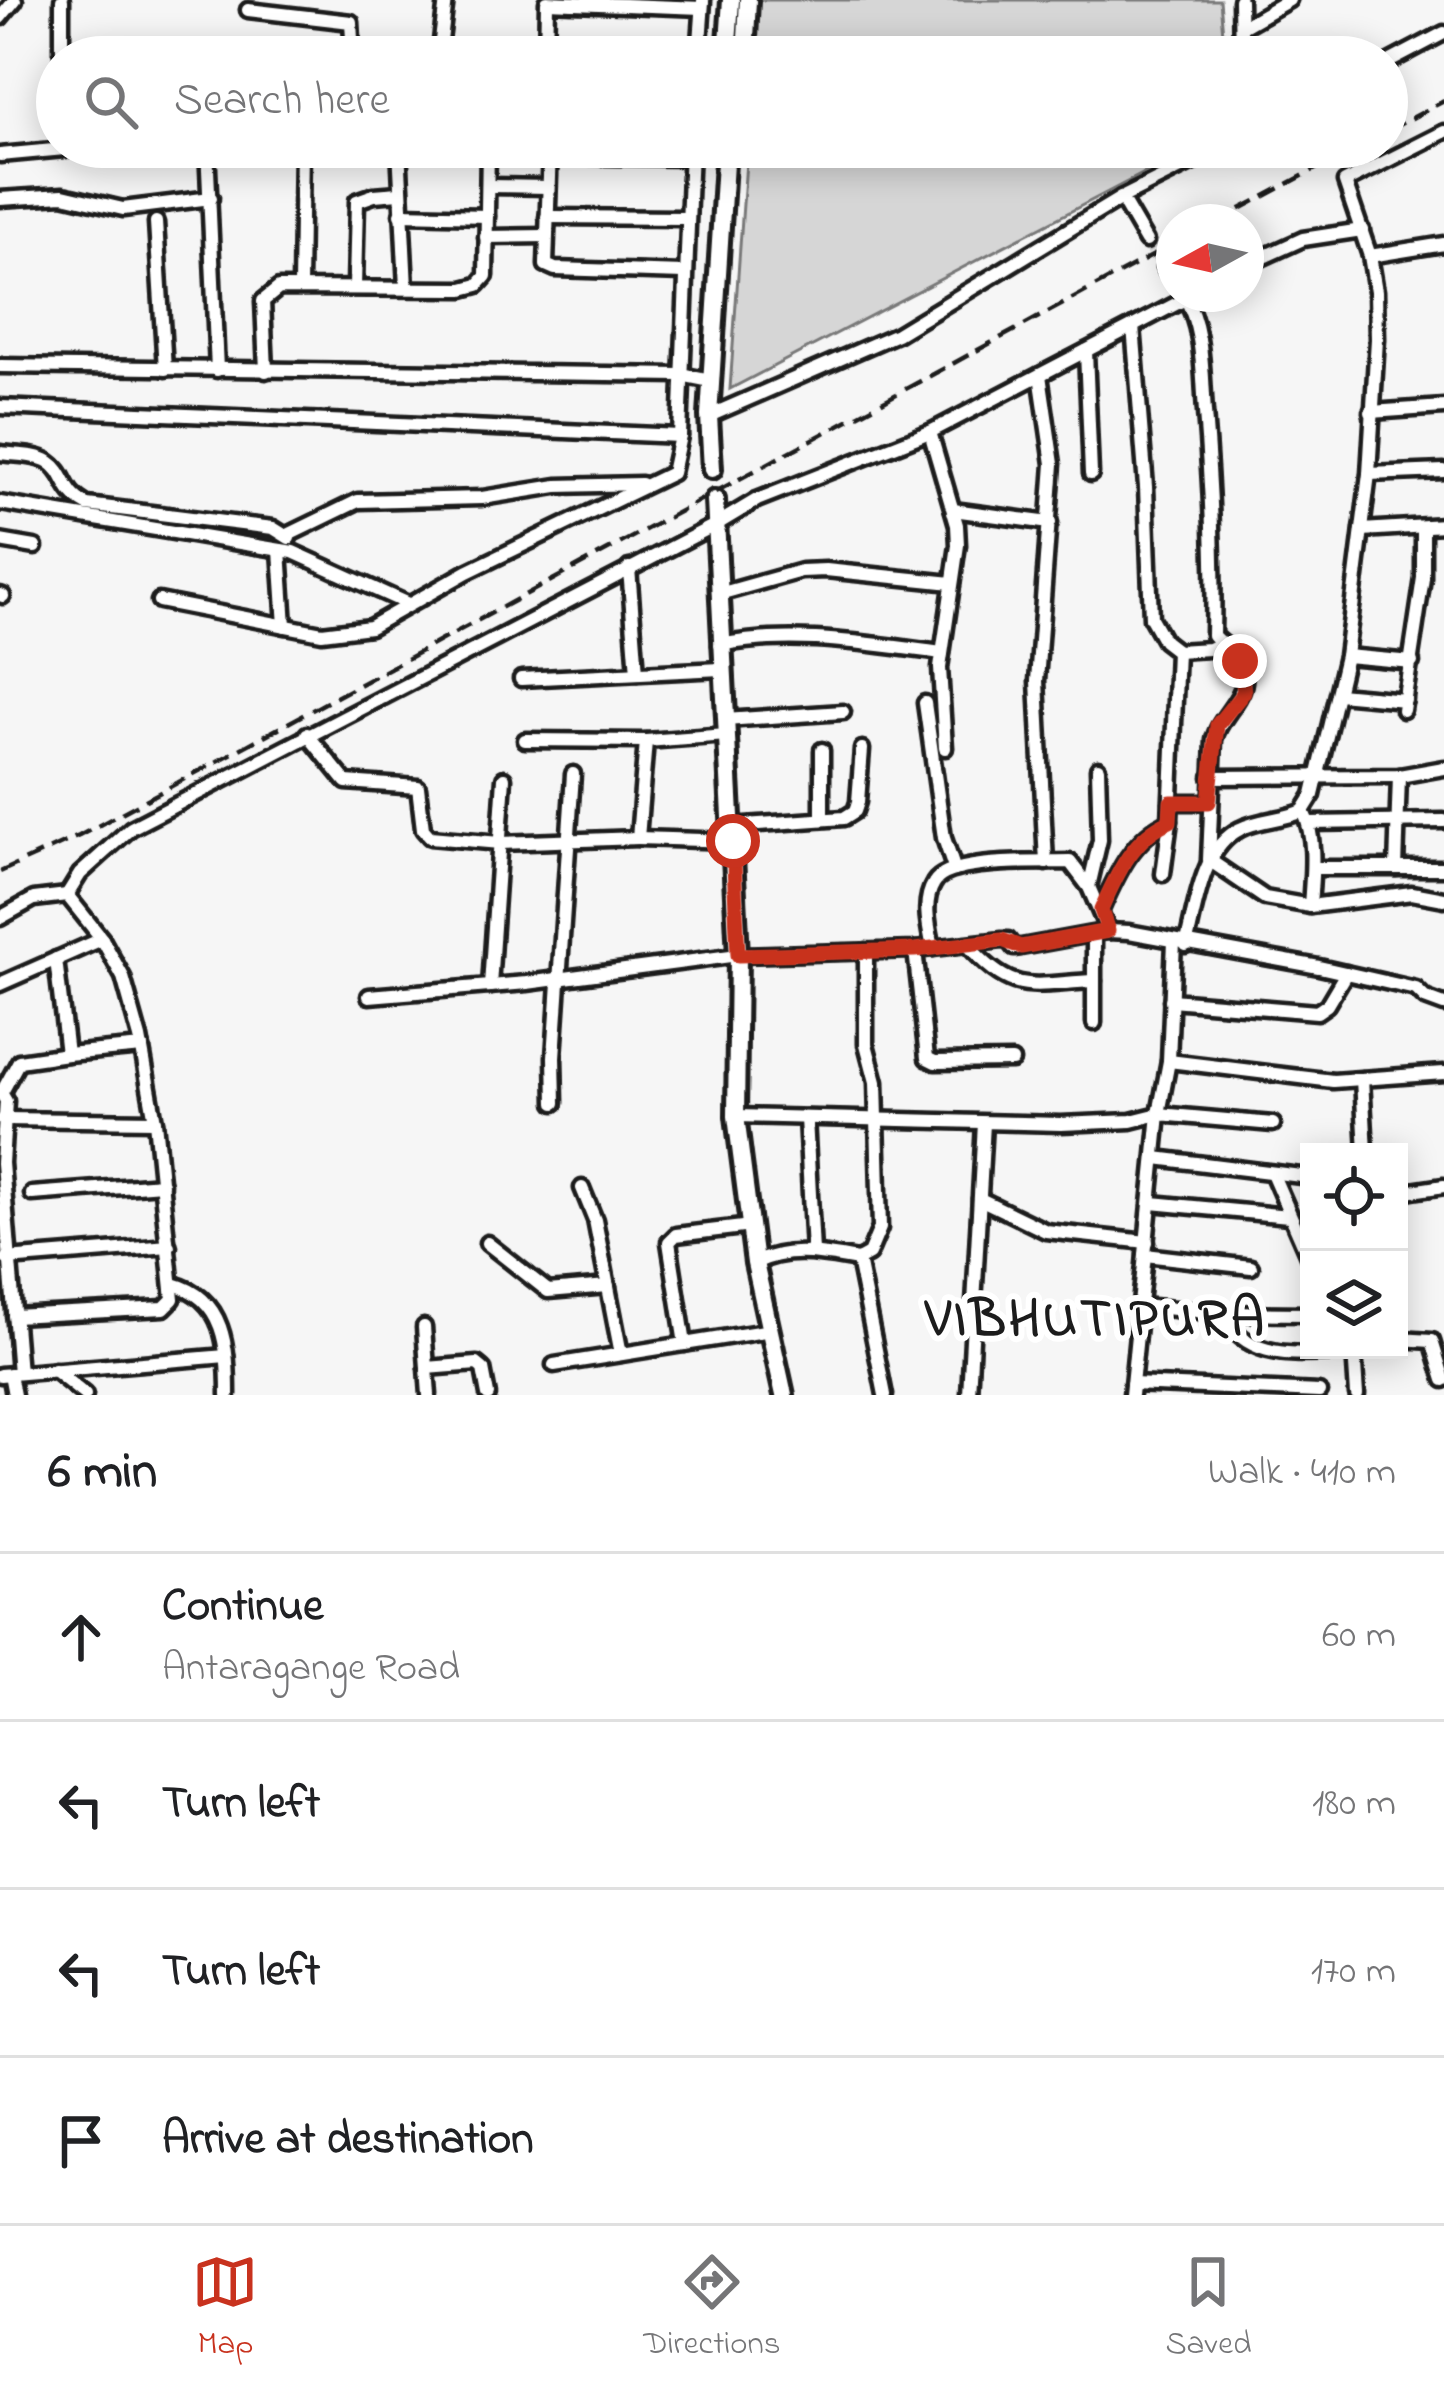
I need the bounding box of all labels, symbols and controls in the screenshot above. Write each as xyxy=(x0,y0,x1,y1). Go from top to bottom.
search box xyxy=(36,36,1408,168)
icon: search xyxy=(78,69,144,135)
text: Search here xyxy=(174,69,390,135)
north arrow xyxy=(1156,204,1264,312)
route end xyxy=(1213,634,1267,688)
route start xyxy=(706,814,760,868)
map controls xyxy=(1300,1143,1408,1359)
button: locate xyxy=(1300,1143,1408,1251)
button: layers xyxy=(1300,1251,1408,1359)
district label: VIBHUTIPURA xyxy=(924,1283,1267,1361)
text: 6 min xyxy=(48,1436,157,1511)
text: Walk · 410 m xyxy=(1208,1445,1396,1502)
text: Continue xyxy=(162,1575,323,1641)
icon: ahead xyxy=(48,1604,114,1670)
text: 60 m xyxy=(1322,1608,1396,1665)
text: Antaragange Road xyxy=(162,1641,460,1698)
icon: left xyxy=(48,1772,114,1838)
text: Turn left xyxy=(162,1772,320,1838)
text: 180 m xyxy=(1312,1776,1396,1833)
icon: left xyxy=(48,1940,114,2006)
text: Turn left xyxy=(162,1940,320,2006)
text: 170 m xyxy=(1311,1944,1396,2001)
icon: arrive xyxy=(48,2108,114,2174)
text: Arrive at destination xyxy=(162,2108,533,2174)
tab: Map xyxy=(192,2249,258,2369)
tab: Directions xyxy=(643,2249,781,2369)
tab: Saved xyxy=(1165,2249,1252,2369)

